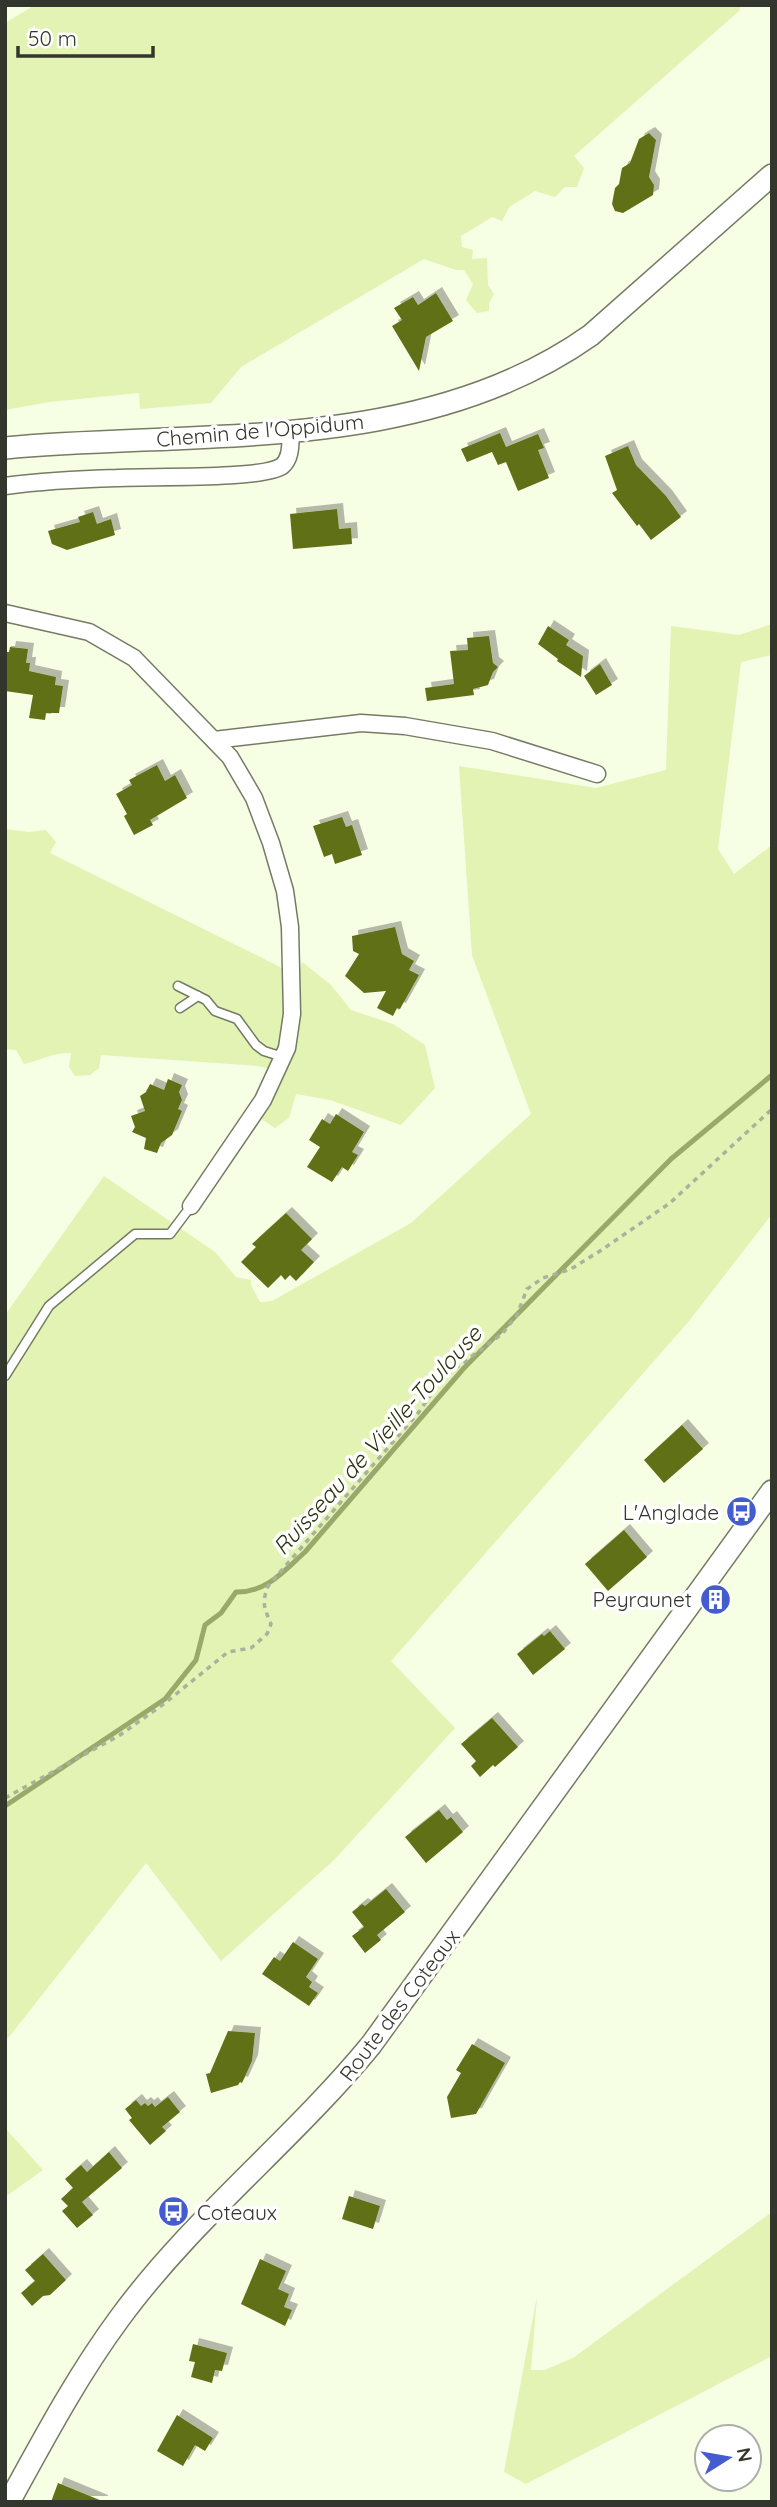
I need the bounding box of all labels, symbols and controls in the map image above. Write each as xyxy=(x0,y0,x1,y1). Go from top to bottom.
scale bar xyxy=(18,14,152,58)
text: 50 m xyxy=(28,25,77,51)
street label: Chemin de l'Oppidum xyxy=(155,408,365,452)
water label: Ruisseau de Vieille-Toulouse xyxy=(266,1319,488,1561)
bus stop icon: L'Anglade xyxy=(725,1495,759,1529)
place label: L'Anglade xyxy=(623,1499,719,1525)
building icon: Peyraunet xyxy=(698,1582,732,1616)
place label: Peyraunet xyxy=(593,1586,692,1612)
street label: Route des Coteaux xyxy=(333,1924,465,2086)
bus stop icon: Coteaux xyxy=(157,2195,191,2229)
place label: Coteaux xyxy=(197,2199,277,2225)
north arrow xyxy=(693,2423,763,2493)
text: N xyxy=(732,2446,758,2464)

